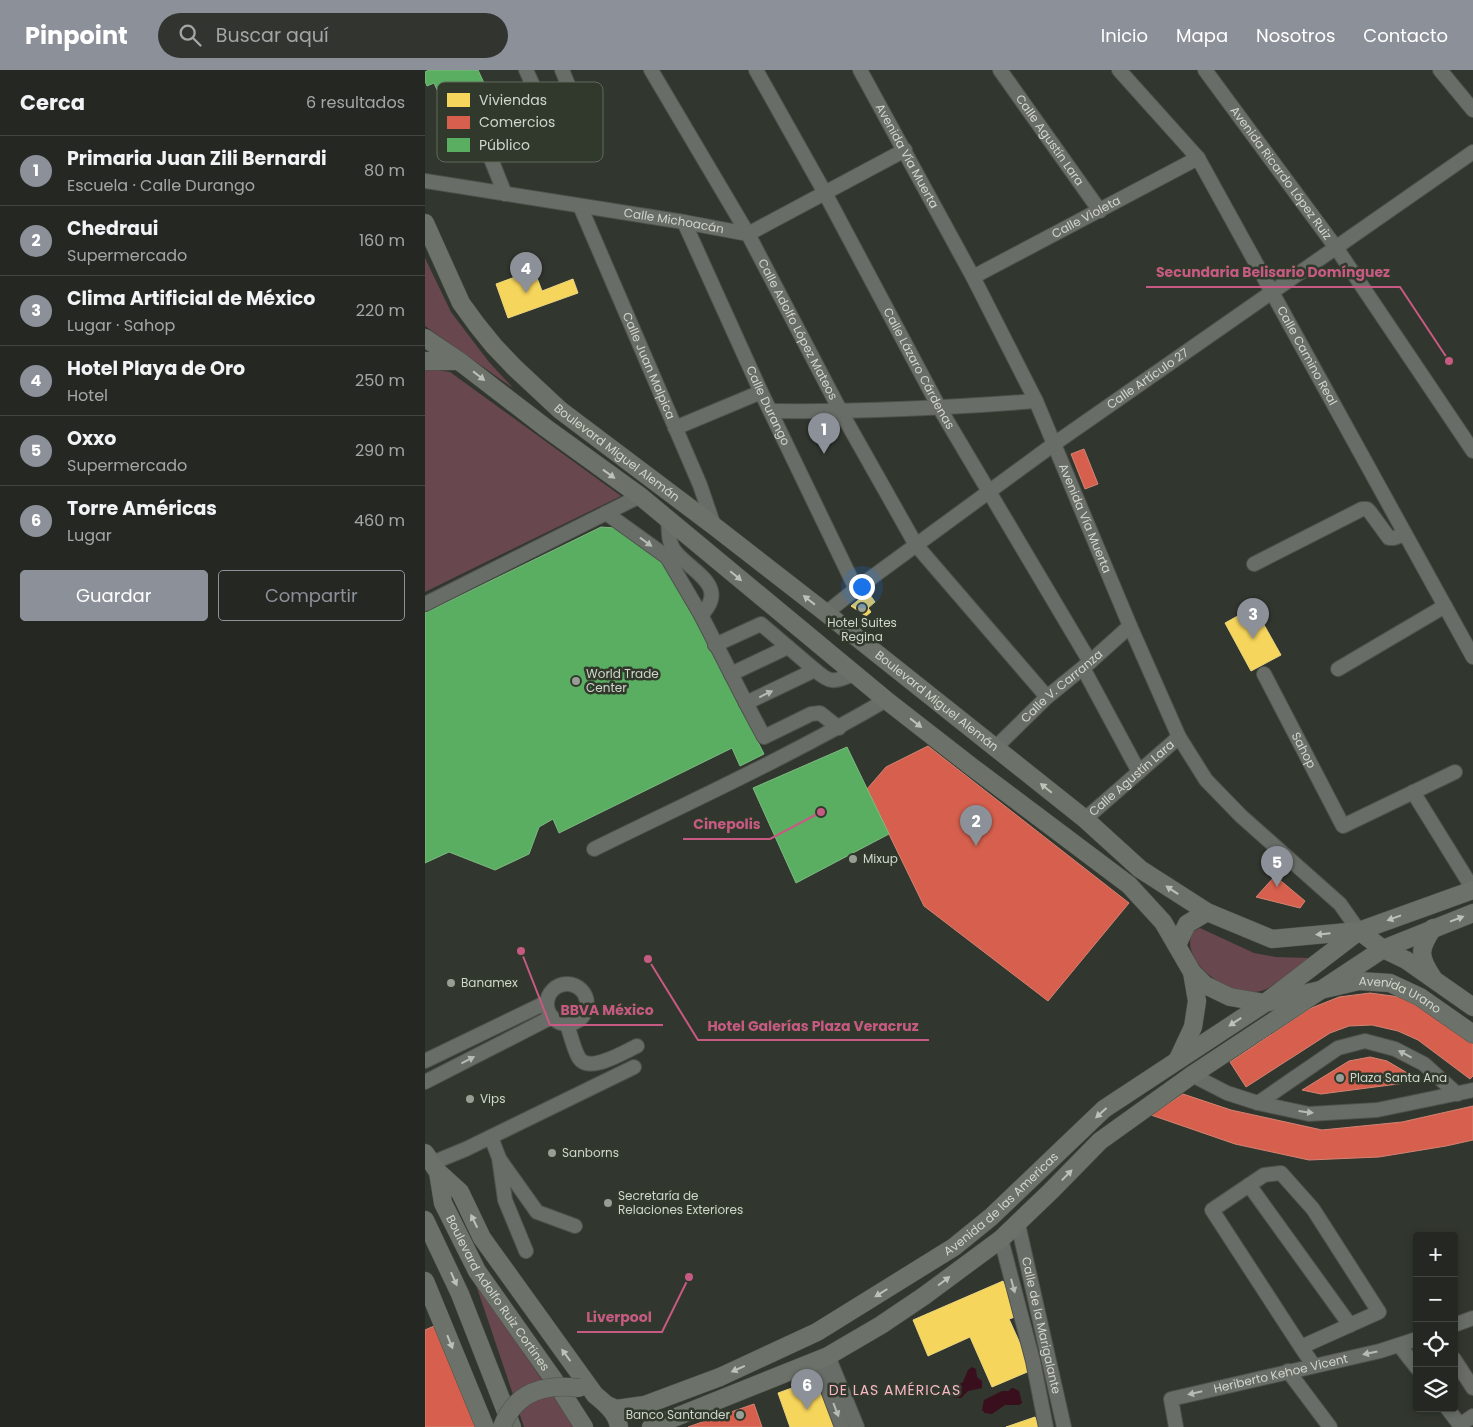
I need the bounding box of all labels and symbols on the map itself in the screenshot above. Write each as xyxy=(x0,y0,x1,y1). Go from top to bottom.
legend xyxy=(437,82,603,162)
text: Viviendas xyxy=(479,90,547,110)
street label: Calle Agustín Lara xyxy=(1012,91,1088,189)
street label: Avenida Vía Muerta xyxy=(872,100,943,211)
street label: Avenida Ricardo López Ruiz xyxy=(1226,102,1336,243)
text: Comercios xyxy=(479,112,555,132)
text: Público xyxy=(479,135,530,155)
street label: Calle Violeta xyxy=(1049,192,1123,242)
street label: Calle Michoacán xyxy=(623,204,725,237)
pin: 4 xyxy=(510,252,542,293)
street label: Calle Adolfo López Mateos xyxy=(754,255,842,403)
callout: Secundaria Belisario Domínguez xyxy=(1146,258,1400,287)
text: Secundaria Belisario Domínguez xyxy=(1156,262,1390,282)
street label: Calle Camino Real xyxy=(1273,303,1342,408)
street label: Calle Lázaro Cárdenas xyxy=(880,304,959,432)
street label: Calle Juan Malpica xyxy=(619,309,680,422)
street label: Calle Artículo 27 xyxy=(1103,344,1192,413)
street label: Calle Durango xyxy=(742,363,795,448)
one-way arrow xyxy=(472,371,485,382)
street label: Boulevard Miguel Alemán xyxy=(550,400,683,505)
pin: 1 xyxy=(808,413,840,454)
street label: Avenida Vía Muerta xyxy=(1055,461,1116,575)
one-way arrow xyxy=(602,469,616,479)
one-way arrow xyxy=(639,536,652,546)
one-way arrow xyxy=(729,570,742,581)
your location xyxy=(849,574,875,600)
one-way arrow xyxy=(803,595,816,606)
pin: 3 xyxy=(1237,598,1269,639)
marker: Hotel Suites Regina xyxy=(856,602,868,614)
place label: Hotel Suites Regina xyxy=(827,614,897,645)
street label: Boulevard Miguel Alemán xyxy=(872,646,1002,755)
street label: Calle V. Carranza xyxy=(1017,646,1106,726)
place label: World Trade Center xyxy=(586,665,659,696)
marker: World Trade Center xyxy=(570,675,582,687)
one-way arrow xyxy=(759,690,773,698)
one-way arrow xyxy=(909,718,923,728)
street label: Sahop xyxy=(1288,729,1321,771)
street label: Calle Agustín Lara xyxy=(1085,736,1178,820)
one-way arrow xyxy=(1040,783,1053,794)
pin: 2 xyxy=(960,805,992,846)
callout: Cinepolis xyxy=(683,810,770,839)
text: Cinepolis xyxy=(693,814,761,834)
pin: 5 xyxy=(1261,846,1293,887)
place label: Mixup xyxy=(863,850,898,867)
marker: Mixup xyxy=(847,853,859,865)
one-way arrow xyxy=(1166,885,1179,895)
one-way arrow xyxy=(1386,914,1401,922)
one-way arrow xyxy=(1449,915,1464,922)
one-way arrow xyxy=(1314,931,1330,939)
street label: Avenida Urano xyxy=(1358,972,1445,1017)
place label: Banamex xyxy=(461,974,518,991)
marker: Banamex xyxy=(445,977,457,989)
callout: BBVA México xyxy=(550,996,663,1025)
text: BBVA México xyxy=(560,1000,654,1020)
callout: Hotel Galerías Plaza Veracruz xyxy=(698,1011,929,1040)
text: Hotel Galerías Plaza Veracruz xyxy=(707,1016,919,1036)
one-way arrow xyxy=(1229,1018,1242,1027)
one-way arrow xyxy=(1397,1050,1412,1058)
one-way arrow xyxy=(461,1056,476,1064)
place label: Plaza Santa Ana xyxy=(1350,1069,1447,1086)
marker: Plaza Santa Ana xyxy=(1334,1072,1346,1084)
place label: Vips xyxy=(480,1090,505,1107)
marker: Vips xyxy=(464,1093,476,1105)
one-way arrow xyxy=(1095,1107,1107,1119)
one-way arrow xyxy=(1299,1109,1315,1117)
place label: Sanborns xyxy=(562,1144,619,1161)
marker: Sanborns xyxy=(546,1147,558,1159)
street label: Avenida de las Americas xyxy=(940,1148,1062,1259)
one-way arrow xyxy=(1061,1170,1073,1182)
place label: Secretaría de Relaciones Exteriores xyxy=(618,1187,743,1218)
marker: Secretaría de Relaciones Exteriores xyxy=(602,1197,614,1209)
street label: Boulevard Adolfo Ruiz Cortines xyxy=(442,1212,554,1374)
one-way arrow xyxy=(470,1214,478,1229)
street label: Calle de la Marigalante xyxy=(1018,1255,1065,1395)
one-way arrow xyxy=(450,1272,458,1286)
one-way arrow xyxy=(937,1276,951,1286)
one-way arrow xyxy=(1009,1278,1017,1293)
one-way arrow xyxy=(874,1288,887,1297)
callout: Liverpool xyxy=(577,1303,662,1332)
text: Liverpool xyxy=(586,1307,652,1327)
one-way arrow xyxy=(446,1335,454,1350)
one-way arrow xyxy=(561,1348,571,1362)
street label: Heriberto Kehoe Vicent xyxy=(1212,1350,1349,1397)
one-way arrow xyxy=(1362,1350,1378,1358)
one-way arrow xyxy=(731,1365,745,1373)
pin: 6 xyxy=(791,1369,823,1410)
district label: DE LAS AMÉRICAS xyxy=(829,1380,961,1400)
one-way arrow xyxy=(1187,1389,1202,1397)
one-way arrow xyxy=(833,1403,840,1418)
place label: Banco Santander xyxy=(626,1406,731,1423)
marker: Banco Santander xyxy=(734,1409,746,1421)

